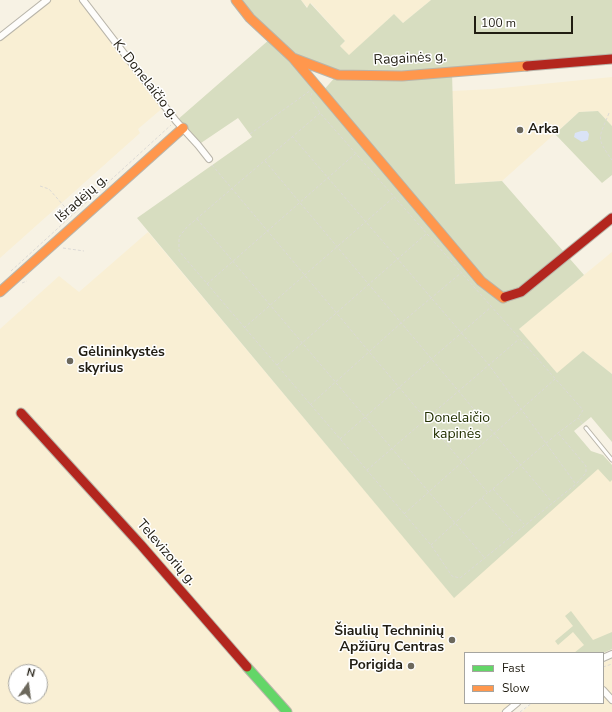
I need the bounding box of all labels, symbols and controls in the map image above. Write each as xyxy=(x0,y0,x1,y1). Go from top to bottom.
scale bar xyxy=(476,8,575,34)
text: 100 m xyxy=(481,15,516,31)
street label: K. Donelaičio g. xyxy=(109,37,181,123)
street label: Ragainės g. xyxy=(373,49,447,69)
place label: Arka xyxy=(528,122,559,138)
marker: Arka xyxy=(515,125,525,135)
street label: Išradėjų g. xyxy=(52,171,112,227)
place label: Gėlininkystės skyrius xyxy=(78,345,165,378)
marker: Gėlininkystės skyrius xyxy=(65,356,75,366)
park label: Donelaičio kapinės xyxy=(424,411,490,444)
street label: Televizorių g. xyxy=(133,517,199,589)
place label: Šiaulių Techninių Apžiūrų Centras xyxy=(334,624,444,656)
marker: Šiaulių Techninių Apžiūrų Centras xyxy=(447,635,457,645)
legend xyxy=(464,652,604,704)
place label: Porigida xyxy=(349,658,403,674)
text: Fast xyxy=(502,660,525,676)
marker: Porigida xyxy=(406,661,416,671)
north arrow xyxy=(8,664,48,704)
text: N xyxy=(25,665,37,681)
text: Slow xyxy=(502,680,530,696)

